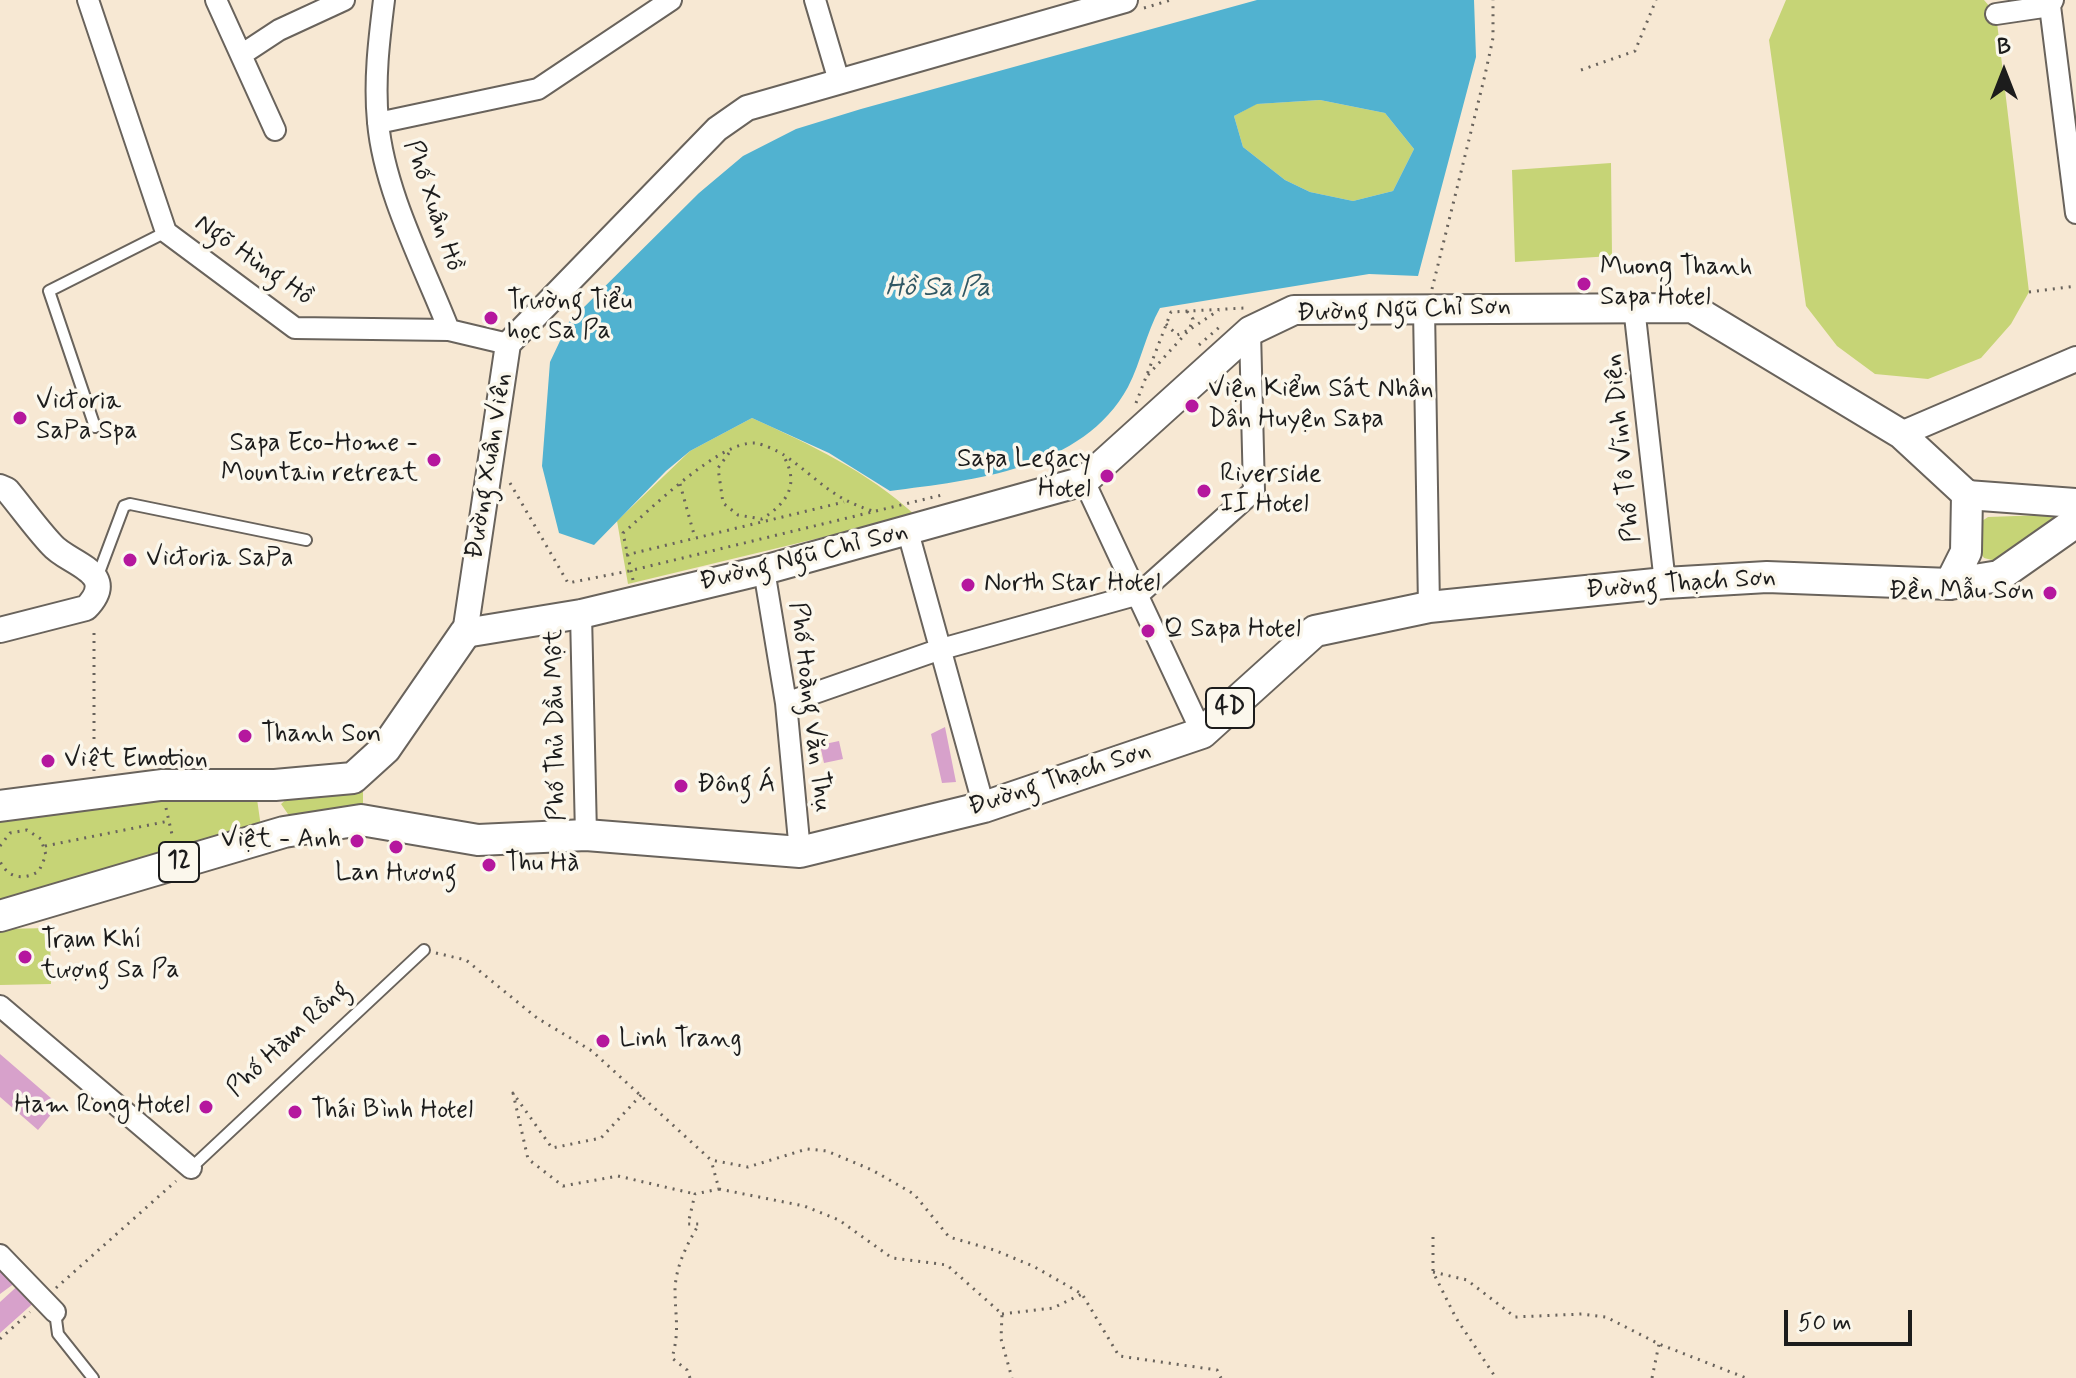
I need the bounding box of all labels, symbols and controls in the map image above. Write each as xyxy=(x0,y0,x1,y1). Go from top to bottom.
north arrow xyxy=(1964,32,2044,112)
text: B xyxy=(1997,34,2011,62)
street label: Phố Xuân Hồ xyxy=(395,137,469,275)
street label: Ngõ Hùng Hồ xyxy=(188,209,318,313)
place label: Muong Thanh Sapa Hotel xyxy=(1600,253,1753,314)
water label: Hồ Sa Pa xyxy=(885,272,991,306)
marker: Muong Thanh Sapa Hotel xyxy=(1575,275,1593,293)
place label: Trường Tiểu học Sa Pa xyxy=(507,287,632,348)
street label: Đường Ngũ Chỉ Sơn xyxy=(1297,292,1511,330)
marker: Trường Tiểu học Sa Pa xyxy=(482,309,500,327)
street label: Phố Tô Vĩnh Diện xyxy=(1599,352,1649,544)
street label: Đường Xuân Viên xyxy=(460,371,520,561)
place label: Viện Kiểm Sát Nhân Dân Huyện Sapa xyxy=(1208,375,1434,436)
place label: Victoria SaPa Spa xyxy=(36,387,138,448)
marker: Viện Kiểm Sát Nhân Dân Huyện Sapa xyxy=(1183,397,1201,415)
marker: Victoria SaPa Spa xyxy=(11,409,29,427)
place label: Sapa Eco-Home - Mountain retreat xyxy=(221,429,418,490)
place label: Sapa Legacy Hotel xyxy=(957,445,1091,506)
marker: Sapa Eco-Home - Mountain retreat xyxy=(425,451,443,469)
place label: Riverside II Hotel xyxy=(1220,460,1322,522)
marker: Sapa Legacy Hotel xyxy=(1098,467,1116,485)
marker: Riverside II Hotel xyxy=(1195,482,1213,500)
street label: Đường Ngũ Chỉ Sơn xyxy=(696,517,912,599)
place label: Victoria SaPa xyxy=(146,544,293,576)
marker: Victoria SaPa xyxy=(121,551,139,569)
street label: Đường Thạch Sơn xyxy=(1585,563,1777,607)
place label: North Star Hotel xyxy=(984,569,1160,601)
marker: North Star Hotel xyxy=(959,576,977,594)
place label: Đền Mẫu Sơn xyxy=(1889,577,2034,609)
marker: Đền Mẫu Sơn xyxy=(2041,584,2059,602)
street label: Phố Hoàng Văn Thụ xyxy=(781,600,837,816)
place label: Q Sapa Hotel xyxy=(1164,615,1301,647)
marker: Q Sapa Hotel xyxy=(1139,622,1157,640)
street label: Phố Thủ Dầu Một xyxy=(540,629,574,821)
road number: 4D xyxy=(1206,688,1254,728)
place label: Thanh Son xyxy=(261,720,381,752)
marker: Thanh Son xyxy=(236,727,254,745)
street label: Đường Thạch Sơn xyxy=(965,736,1155,824)
place label: Viêt Emotion xyxy=(64,745,208,777)
marker: Viêt Emotion xyxy=(39,752,57,770)
place label: Đông Á xyxy=(697,770,776,802)
marker: Đông Á xyxy=(672,777,690,795)
place label: Việt - Anh xyxy=(221,825,341,857)
marker: Việt - Anh xyxy=(348,832,366,850)
marker: Lan Hương xyxy=(387,838,405,856)
road number: 12 xyxy=(159,842,199,882)
place label: Thu Hà xyxy=(505,849,580,881)
marker: Thu Hà xyxy=(480,856,498,874)
place label: Lan Hương xyxy=(335,859,457,891)
place label: Trạm Khí tượng Sa Pa xyxy=(41,926,180,988)
marker: Trạm Khí tượng Sa Pa xyxy=(16,948,34,966)
street label: Phố Hàm Rồng xyxy=(221,975,357,1105)
place label: Linh Trang xyxy=(619,1025,742,1057)
marker: Linh Trang xyxy=(594,1032,612,1050)
place label: Ham Rong Hotel xyxy=(14,1091,190,1123)
place label: Thái Bình Hotel xyxy=(311,1096,473,1128)
marker: Ham Rong Hotel xyxy=(197,1098,215,1116)
marker: Thái Bình Hotel xyxy=(286,1103,304,1121)
scale bar xyxy=(1788,1294,1916,1344)
text: 50 m xyxy=(1798,1308,1852,1339)

